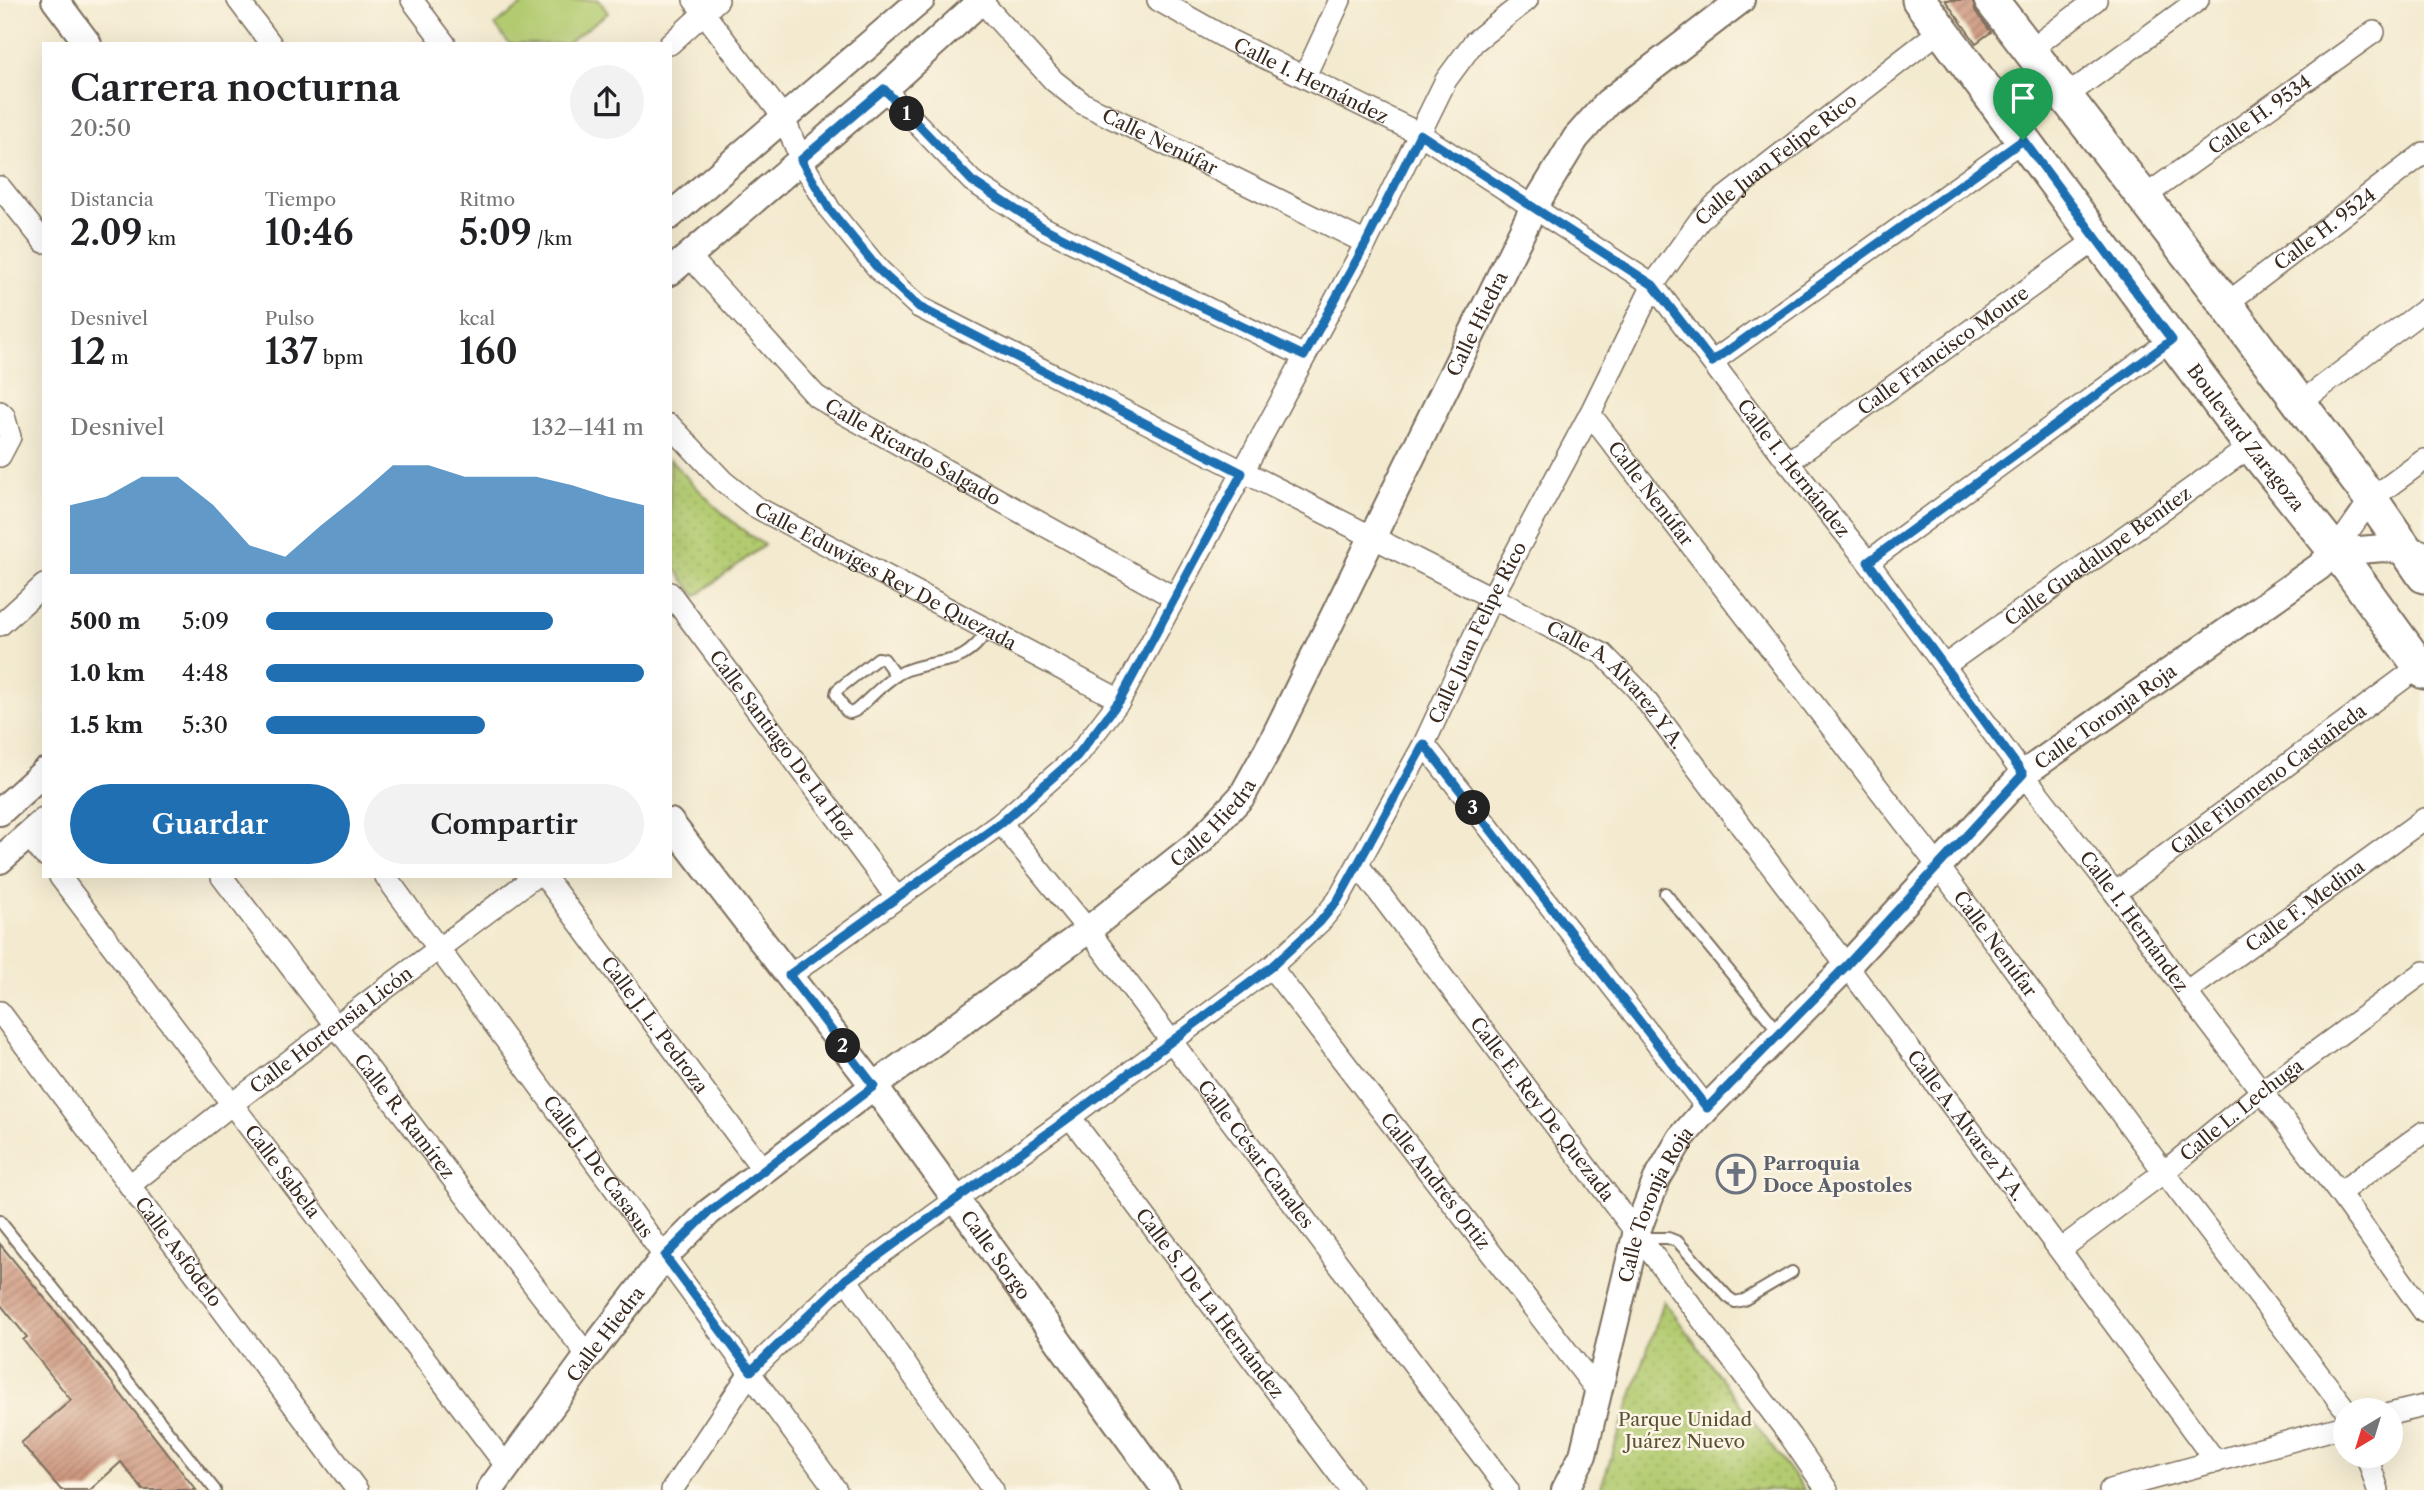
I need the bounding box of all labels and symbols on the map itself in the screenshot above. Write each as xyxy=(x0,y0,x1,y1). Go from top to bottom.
street label: Calle I. Hernández xyxy=(1230,33,1392,129)
pin xyxy=(1993,68,2053,140)
street label: Calle H. 9534 xyxy=(2204,70,2316,159)
street label: Calle Juan Felipe Rico xyxy=(1690,89,1861,230)
pin: 1 xyxy=(890,96,925,132)
street label: Calle Nenúfar xyxy=(1098,104,1221,180)
street label: Calle H. 9524 xyxy=(2270,183,2380,275)
street label: Calle Hiedra xyxy=(1442,268,1513,380)
street label: Calle Francisco Moure xyxy=(1853,281,2033,420)
street label: Boulevard Zaragoza xyxy=(2182,360,2309,516)
street label: Calle Ricardo Salgado xyxy=(821,394,1005,511)
street label: Calle I. Hernández xyxy=(1732,395,1855,542)
street label: Calle Nenúfar xyxy=(1603,437,1698,550)
street label: Calle Guadalupe Benítez xyxy=(2000,482,2196,631)
street label: Calle Eduwiges Rey De Quezada xyxy=(751,497,1020,655)
street label: Calle Juan Felipe Rico xyxy=(1424,538,1532,727)
street label: Calle A. Álvarez Y A. xyxy=(1543,616,1689,753)
street label: Calle Santiago De La Hoz xyxy=(705,646,860,844)
street label: Calle Toronja Roja xyxy=(2030,659,2181,774)
street label: Calle Filomeno Castañeda xyxy=(2166,699,2371,860)
street label: Calle Hiedra xyxy=(1166,775,1261,872)
pin: 3 xyxy=(1456,790,1490,826)
street label: Calle I. Hernández xyxy=(2075,846,2193,997)
street label: Calle F. Medina xyxy=(2241,855,2369,957)
street label: Calle Nenúfar xyxy=(1949,886,2042,1001)
street label: Calle J. L. Pedroza xyxy=(596,952,713,1098)
street label: Calle Hortensia Licón xyxy=(245,962,417,1098)
street label: Calle E. Rey De Quezada xyxy=(1465,1013,1619,1206)
pin: 2 xyxy=(826,1028,860,1064)
street label: Calle A. Álvarez Y A. xyxy=(1902,1046,2030,1205)
street label: Calle R. Ramírez xyxy=(349,1049,459,1184)
street label: Calle L. Lechuga xyxy=(2175,1054,2308,1166)
street label: Calle César Canales xyxy=(1193,1076,1319,1233)
street label: Calle J. De Casasus xyxy=(538,1091,658,1242)
street label: Calle Andrés Ortiz xyxy=(1375,1108,1495,1254)
street label: Calle Sabela xyxy=(240,1120,325,1223)
street label: Calle Toronja Roja xyxy=(1614,1122,1698,1285)
place label: Parroquia Doce Apostoles xyxy=(1763,1152,1912,1197)
church icon: Parroquia Doce Apostoles xyxy=(1715,1153,1757,1195)
street label: Calle Asfódelo xyxy=(130,1192,227,1311)
street label: Calle S. De La Hernández xyxy=(1131,1204,1289,1403)
street label: Calle Sorgo xyxy=(956,1206,1036,1304)
street label: Calle Hiedra xyxy=(562,1282,649,1386)
north arrow xyxy=(2333,1398,2403,1468)
park label: Parque Unidad Juárez Nuevo xyxy=(1618,1408,1752,1453)

